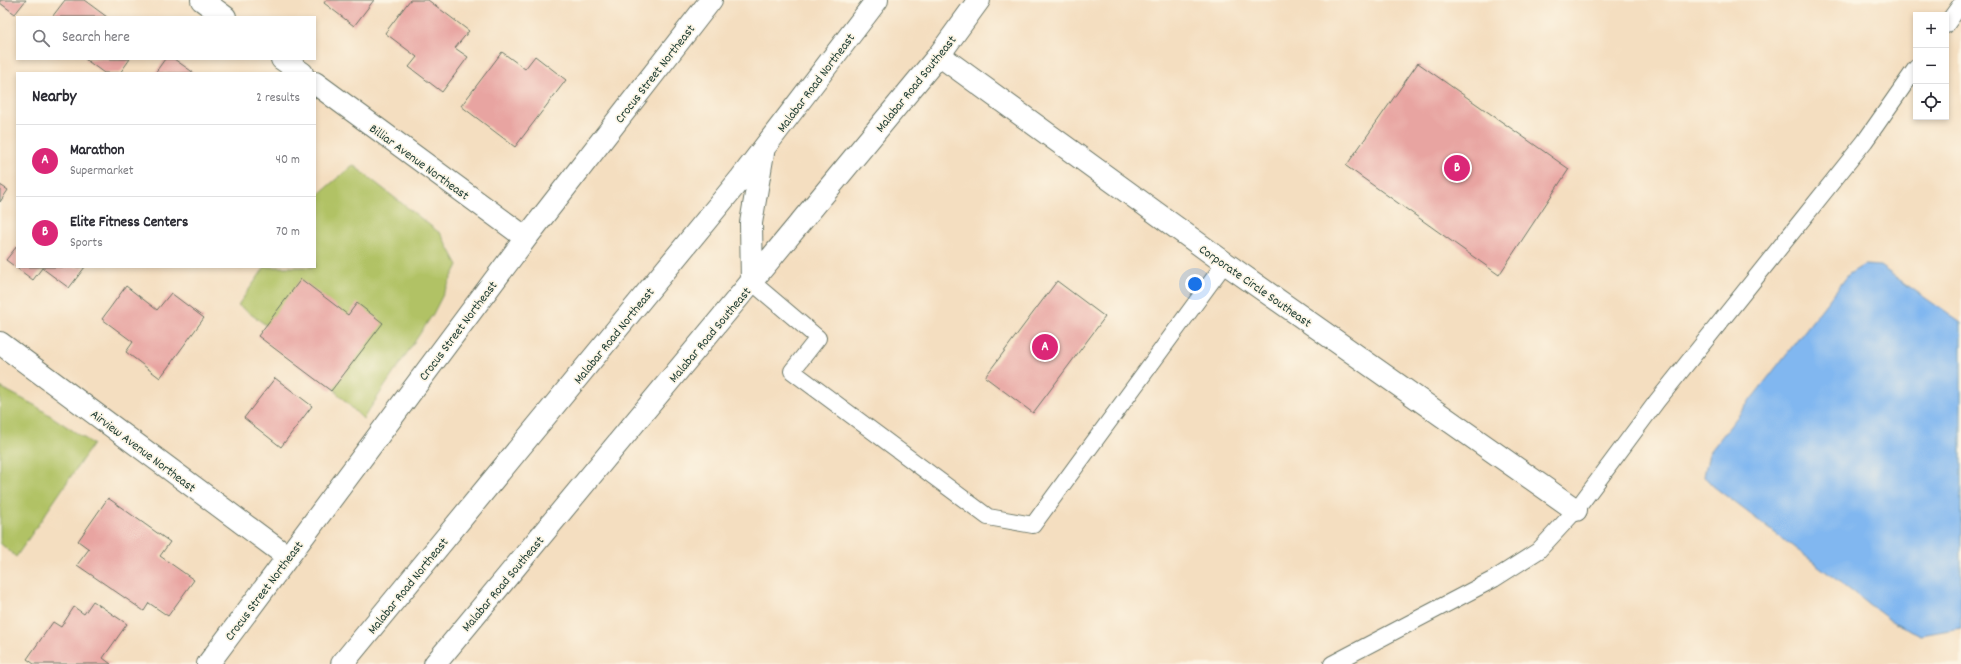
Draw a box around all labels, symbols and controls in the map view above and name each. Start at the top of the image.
map controls [1913,12,1949,120]
button: + [1913,12,1949,48]
search box [16,16,316,60]
street label: Crocus Street Northeast [611,21,701,128]
icon: search [30,27,52,49]
text: Search here [62,27,130,49]
street label: Malabar Road Northeast [773,30,861,137]
street label: Malabar Road Southeast [872,32,962,137]
button: − [1913,48,1949,84]
button: locate [1913,84,1949,120]
text: Nearby [32,86,76,110]
text: 2 results [256,89,300,108]
street label: Billiar Avenue Northeast [365,120,473,206]
text: Marathon [70,140,124,162]
text: A [41,151,49,170]
text: 40 m [276,151,300,170]
pin: B [1444,153,1470,183]
text: Supermarket [70,162,134,181]
text: Elite Fitness Centers [70,212,188,234]
text: B [42,223,48,242]
text: 70 m [276,223,300,242]
text: Sports [70,234,103,253]
street label: Corporate Circle Southeast [1194,241,1315,333]
your location [1185,274,1205,294]
street label: Crocus Street Northeast [415,277,503,385]
street label: Malabar Road Northeast [570,284,660,389]
street label: Malabar Road Southeast [665,284,757,388]
pin: A [1032,332,1058,362]
street label: Airview Avenue Northeast [86,406,199,498]
street label: Malabar Road Southeast [458,533,550,637]
street label: Malabar Road Northeast [364,534,454,639]
street label: Crocus Street Northeast [221,537,309,645]

